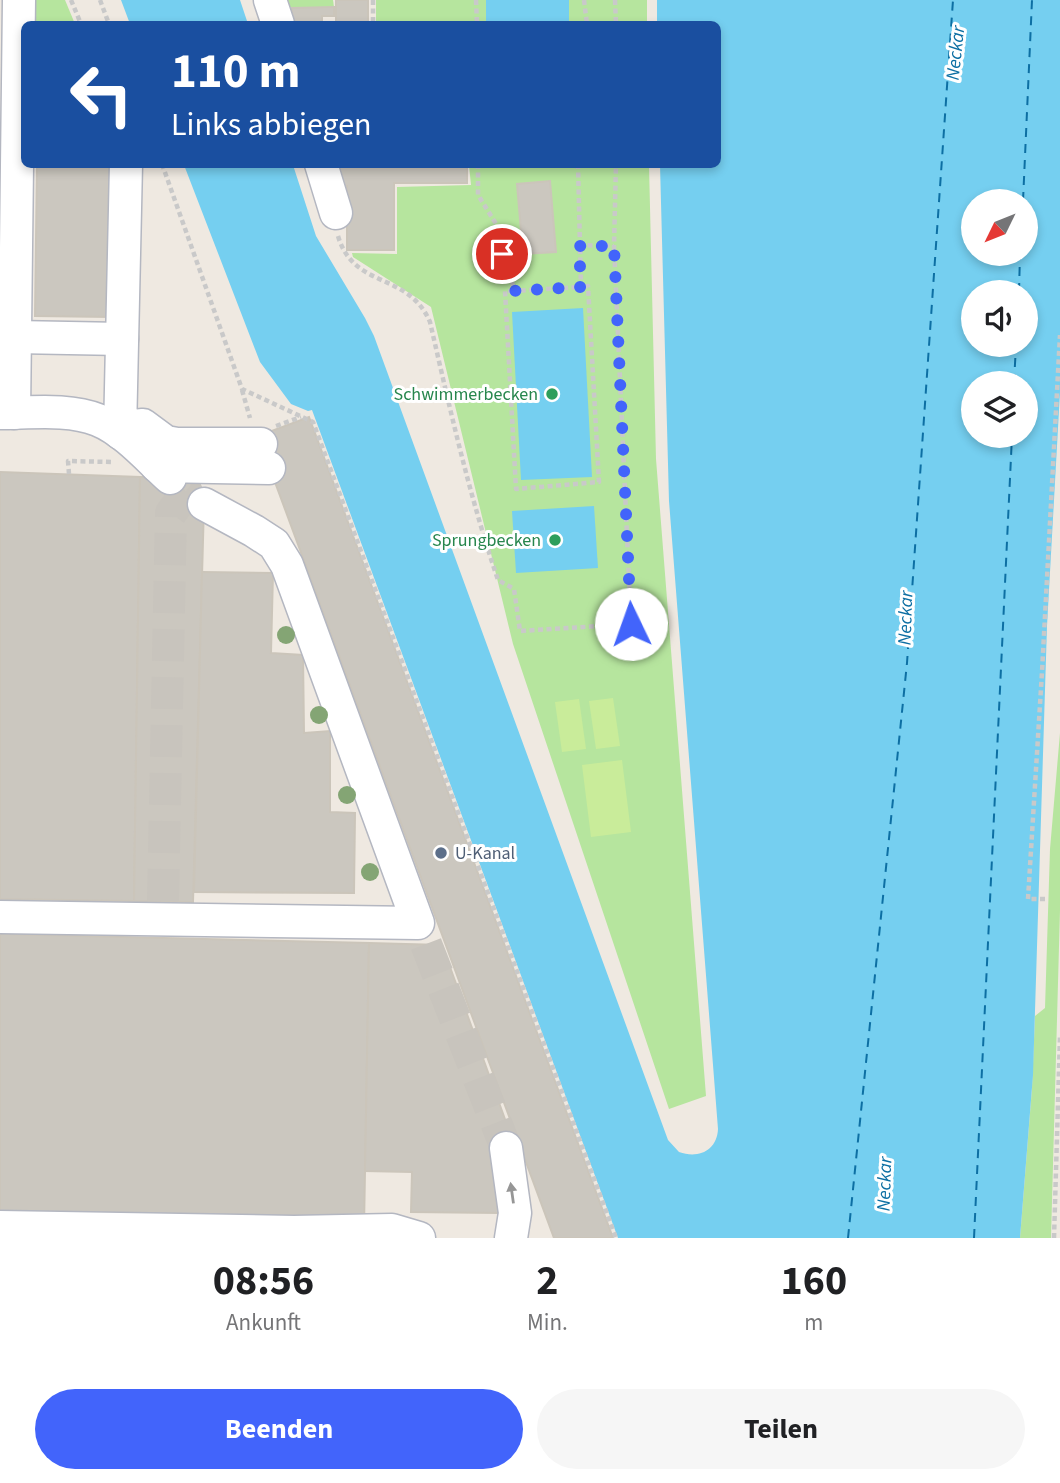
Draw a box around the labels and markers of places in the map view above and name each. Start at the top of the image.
pin [472,224,532,284]
place label: Schwimmerbecken [394,382,538,407]
marker: Schwimmerbecken [544,386,560,402]
place label: Sprungbecken [432,528,541,553]
marker: Sprungbecken [547,532,563,548]
place label: U-Kanal [455,841,515,866]
marker: U-Kanal [433,845,449,861]

